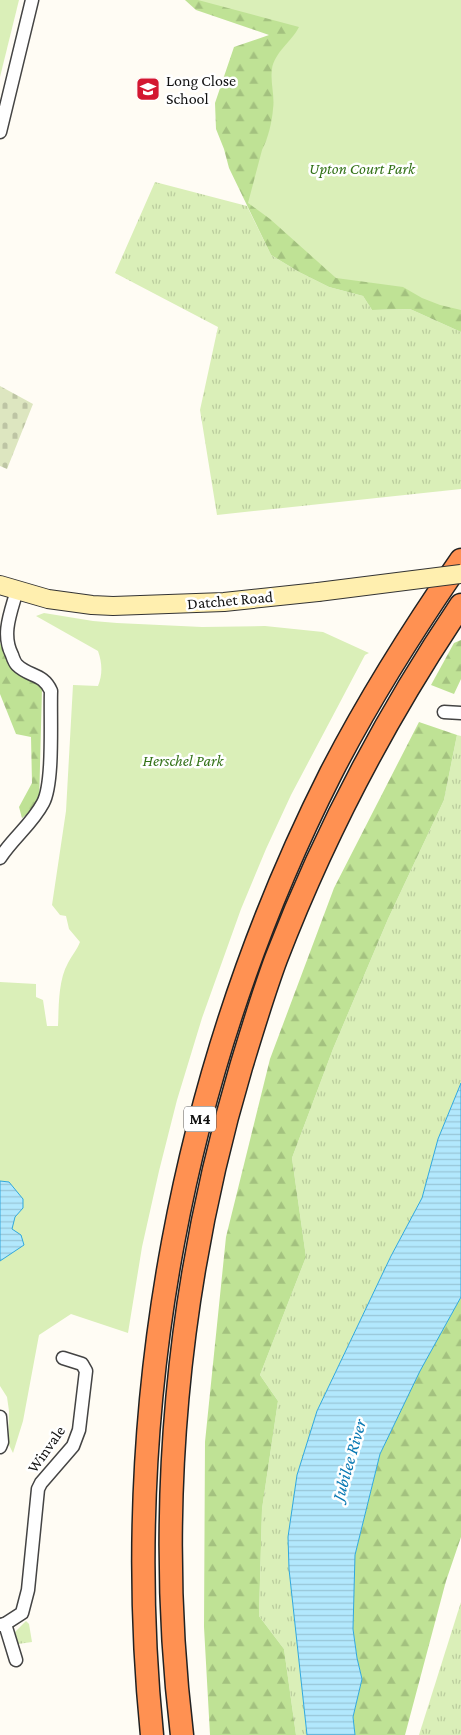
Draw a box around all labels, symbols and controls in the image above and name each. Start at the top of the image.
place label: Long Close School [166,72,236,107]
school or university icon: Long Close School [135,76,161,102]
park label: Upton Court Park [309,160,416,178]
street label: Datchet Road [186,588,274,612]
park label: Herschel Park [143,752,224,769]
road number: M4 [184,1106,216,1132]
water label: Jubilee River [327,1416,370,1506]
street label: Winvale [24,1422,68,1476]

